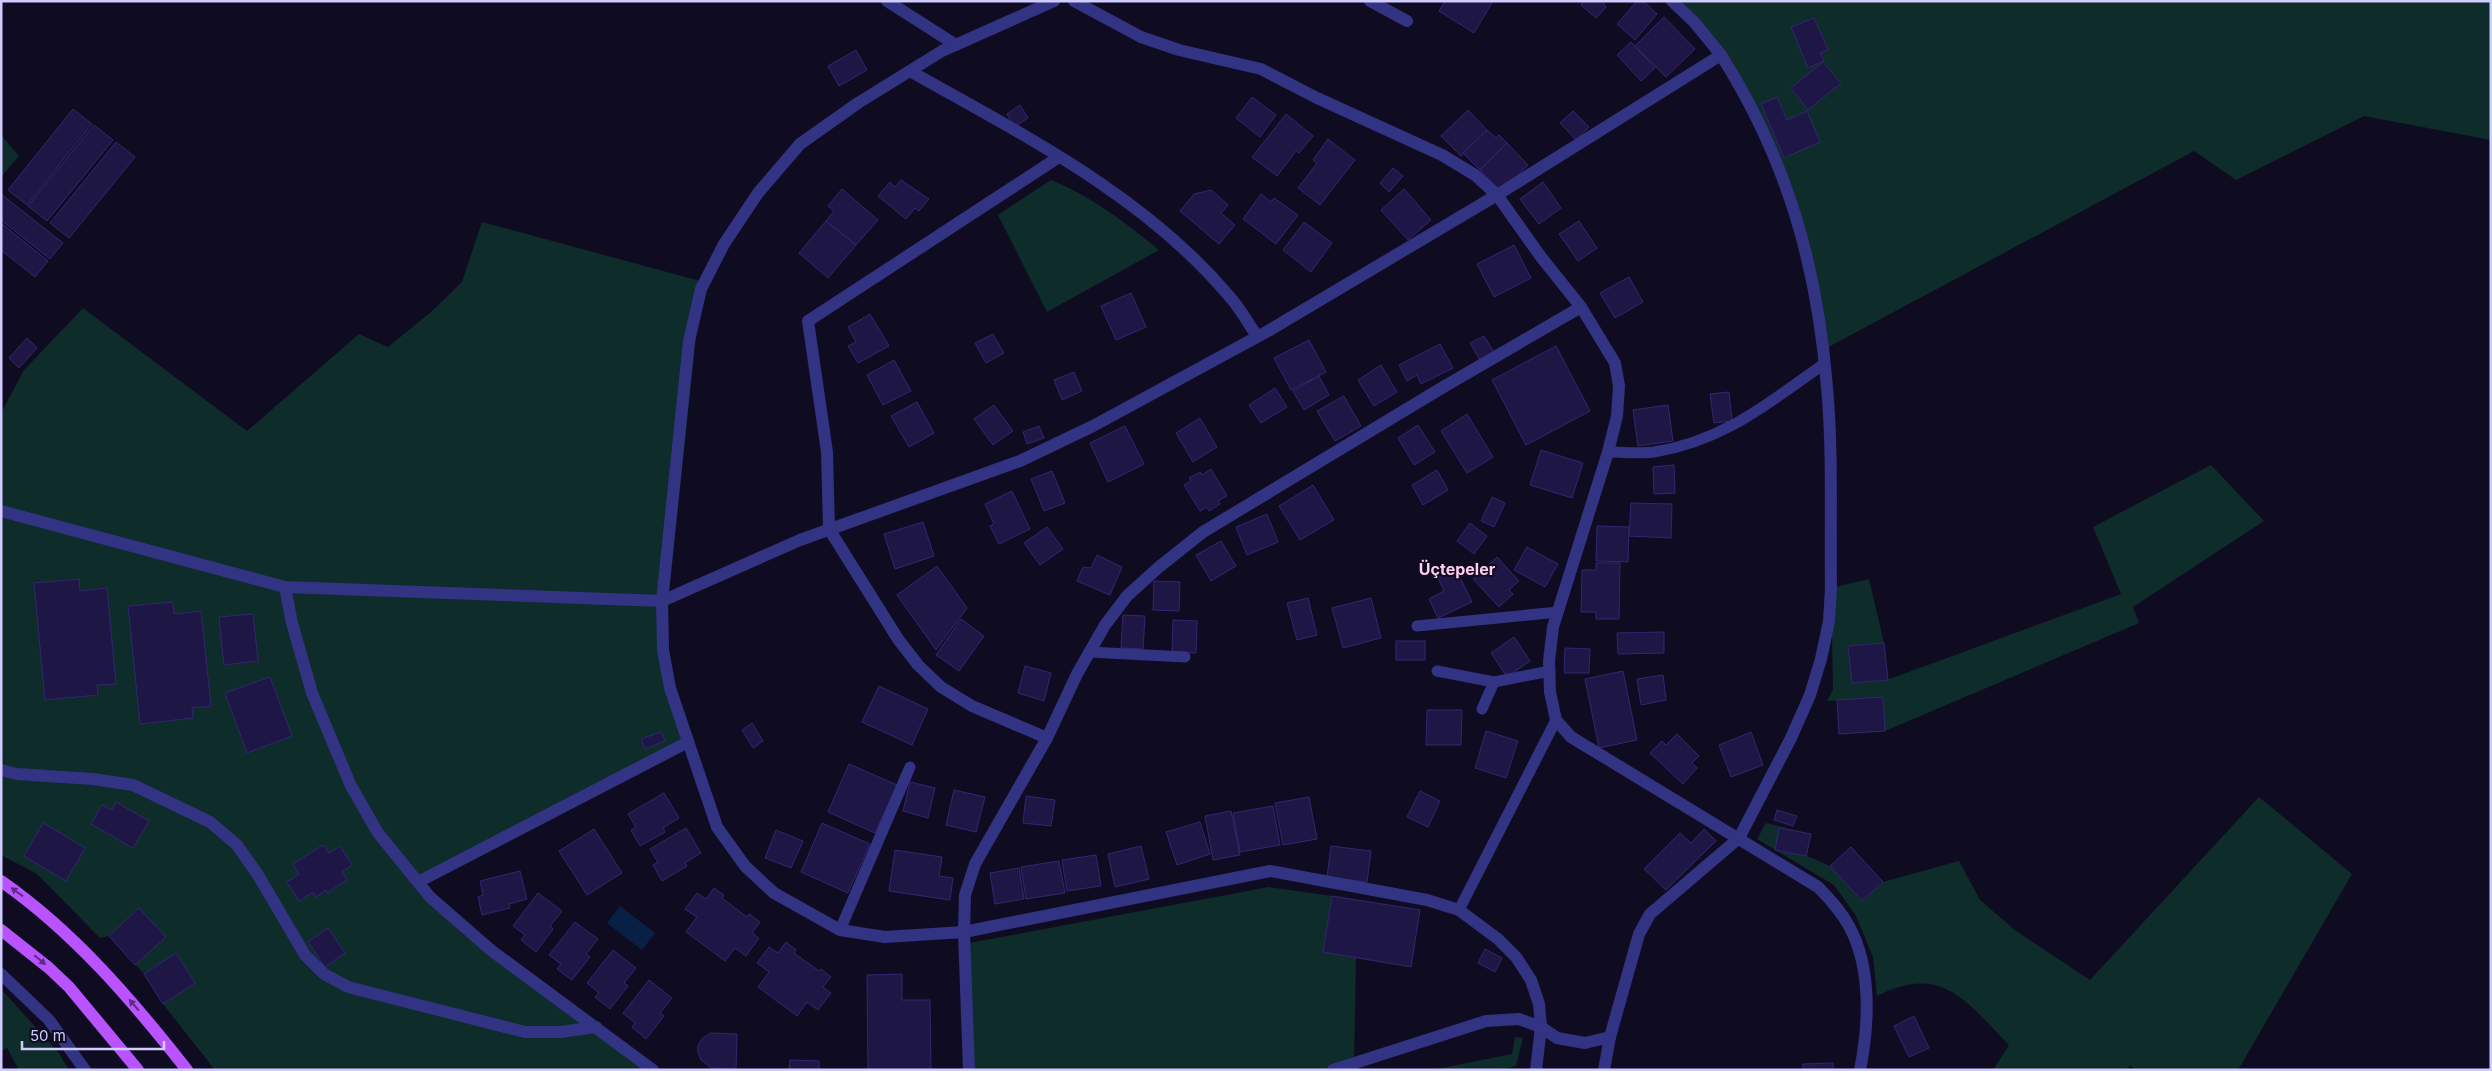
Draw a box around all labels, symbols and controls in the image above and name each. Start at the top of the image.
district label: Üçtepeler [1419,559,1496,579]
one-way arrow [10,887,24,897]
one-way arrow [33,954,45,966]
one-way arrow [128,999,140,1011]
scale bar [22,1018,165,1050]
text: 50 m [30,1026,66,1045]

